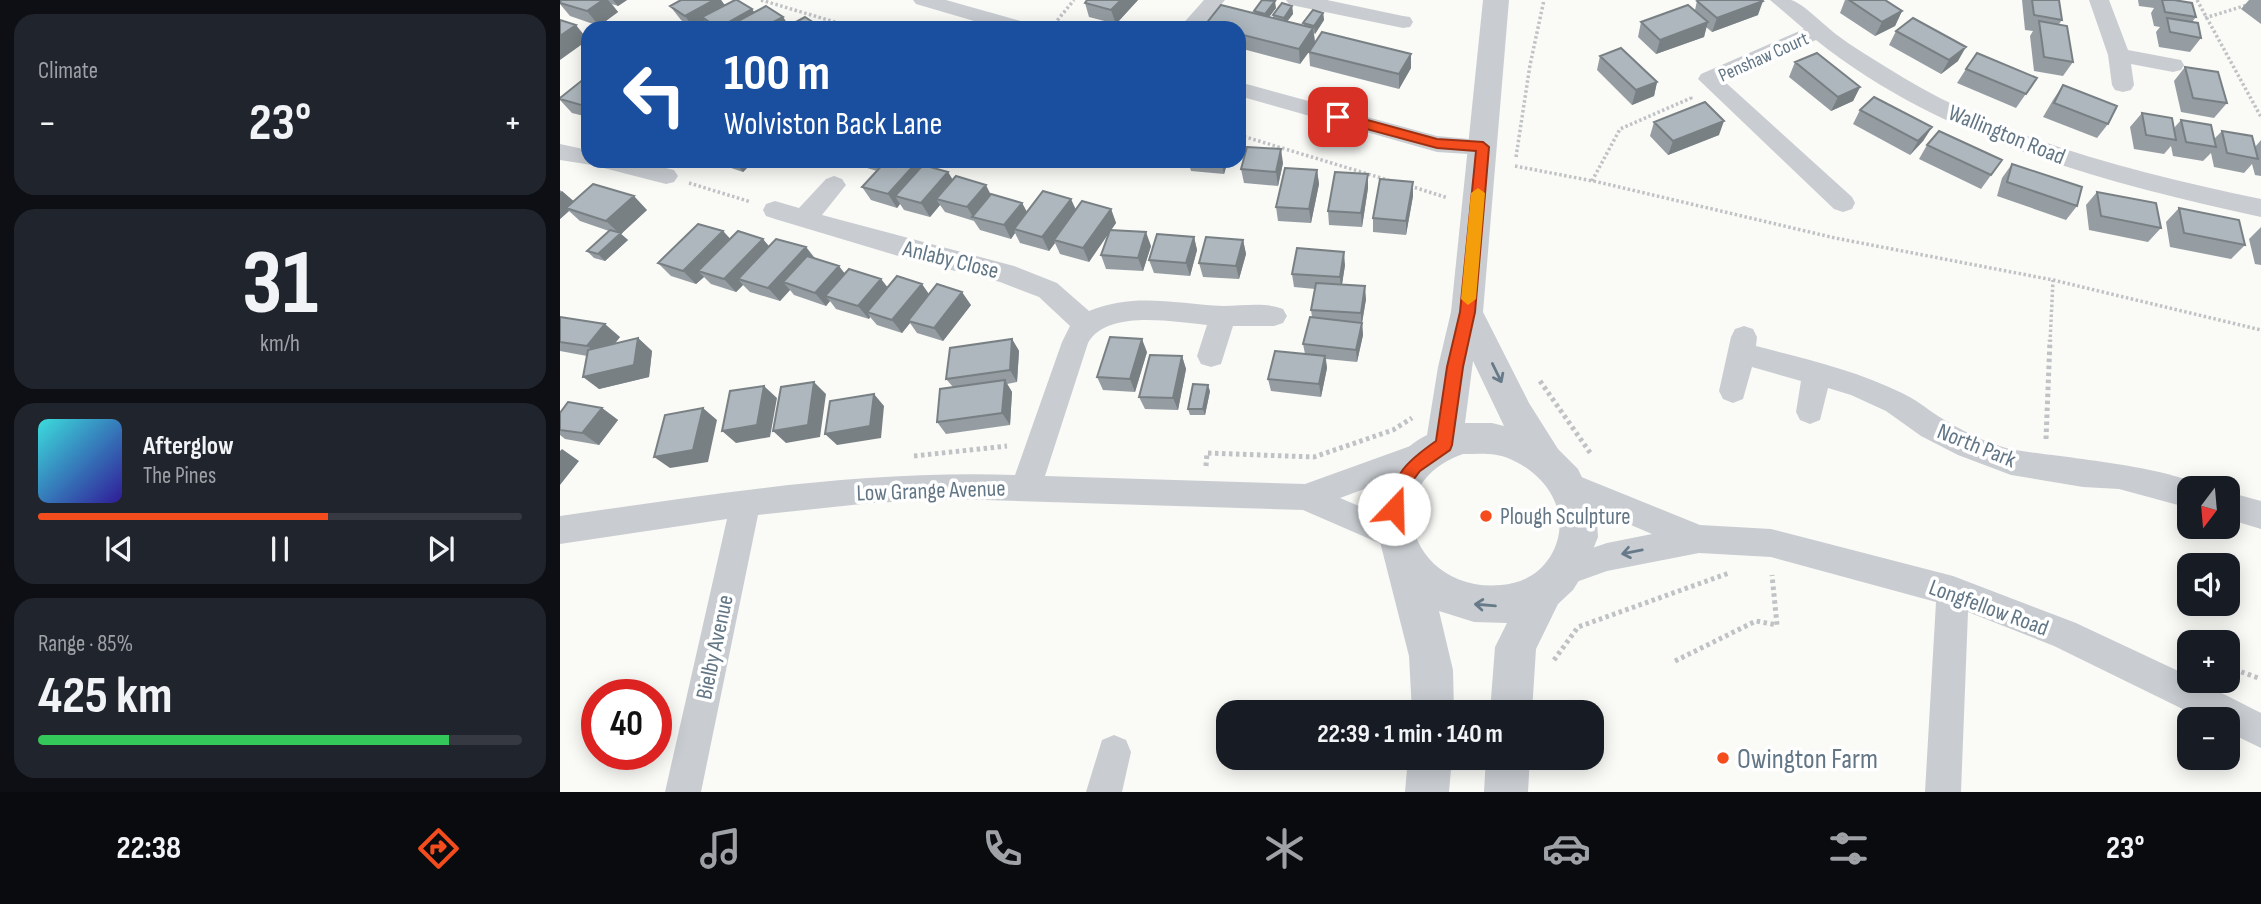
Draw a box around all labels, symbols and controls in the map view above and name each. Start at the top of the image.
street label: Penshaw Court [1715,27,1812,87]
text: 100 m [724,45,830,104]
icon: left [609,49,700,140]
text: Climate [38,57,98,85]
pin [1308,87,1368,147]
text: 23° [249,92,311,155]
icon: arrive [1319,98,1357,136]
street label: Wallington Road [1944,99,2069,171]
text: − [38,101,57,146]
text: + [503,101,522,146]
text: Wolviston Back Lane [724,105,942,144]
text: 31 [242,230,318,339]
street label: Anlaby Close [899,234,1002,285]
text: km/h [260,330,300,358]
one-way arrow [1490,362,1504,383]
street label: North Park [1933,418,2020,474]
text: Afterglow [143,431,234,462]
text: The Pines [143,462,216,490]
position arrow [1357,472,1431,546]
street label: Low Grange Avenue [856,474,1006,508]
north arrow [2177,476,2240,539]
map controls [2177,476,2240,770]
place label: Plough Sculpture [1500,503,1630,531]
marker: Plough Sculpture [1478,508,1494,524]
icon: previous [100,530,138,568]
icon: pause [261,530,299,568]
icon: next [422,530,460,568]
one-way arrow [1621,546,1644,559]
button: sound [2177,553,2240,616]
street label: Longfellow Road [1925,573,2052,642]
street label: Bielby Avenue [690,592,740,702]
one-way arrow [1474,598,1497,611]
text: Range · 85% [38,630,133,658]
button: + [2177,630,2240,693]
text: 425 km [38,665,172,728]
speed limit sign: 40 [581,679,672,770]
button: − [2177,707,2240,770]
text: 22:39 · 1 min · 140 m [1317,719,1503,750]
place label: Owington Farm [1737,743,1878,776]
marker: Owington Farm [1715,750,1731,766]
icon: directions [414,824,463,873]
icon: music [696,824,745,873]
icon: phone [978,824,1027,873]
icon: climate [1260,824,1309,873]
icon: car [1542,824,1591,873]
icon: filters [1824,824,1873,873]
text: 22:38 [116,829,181,868]
text: 23° [2106,829,2144,868]

